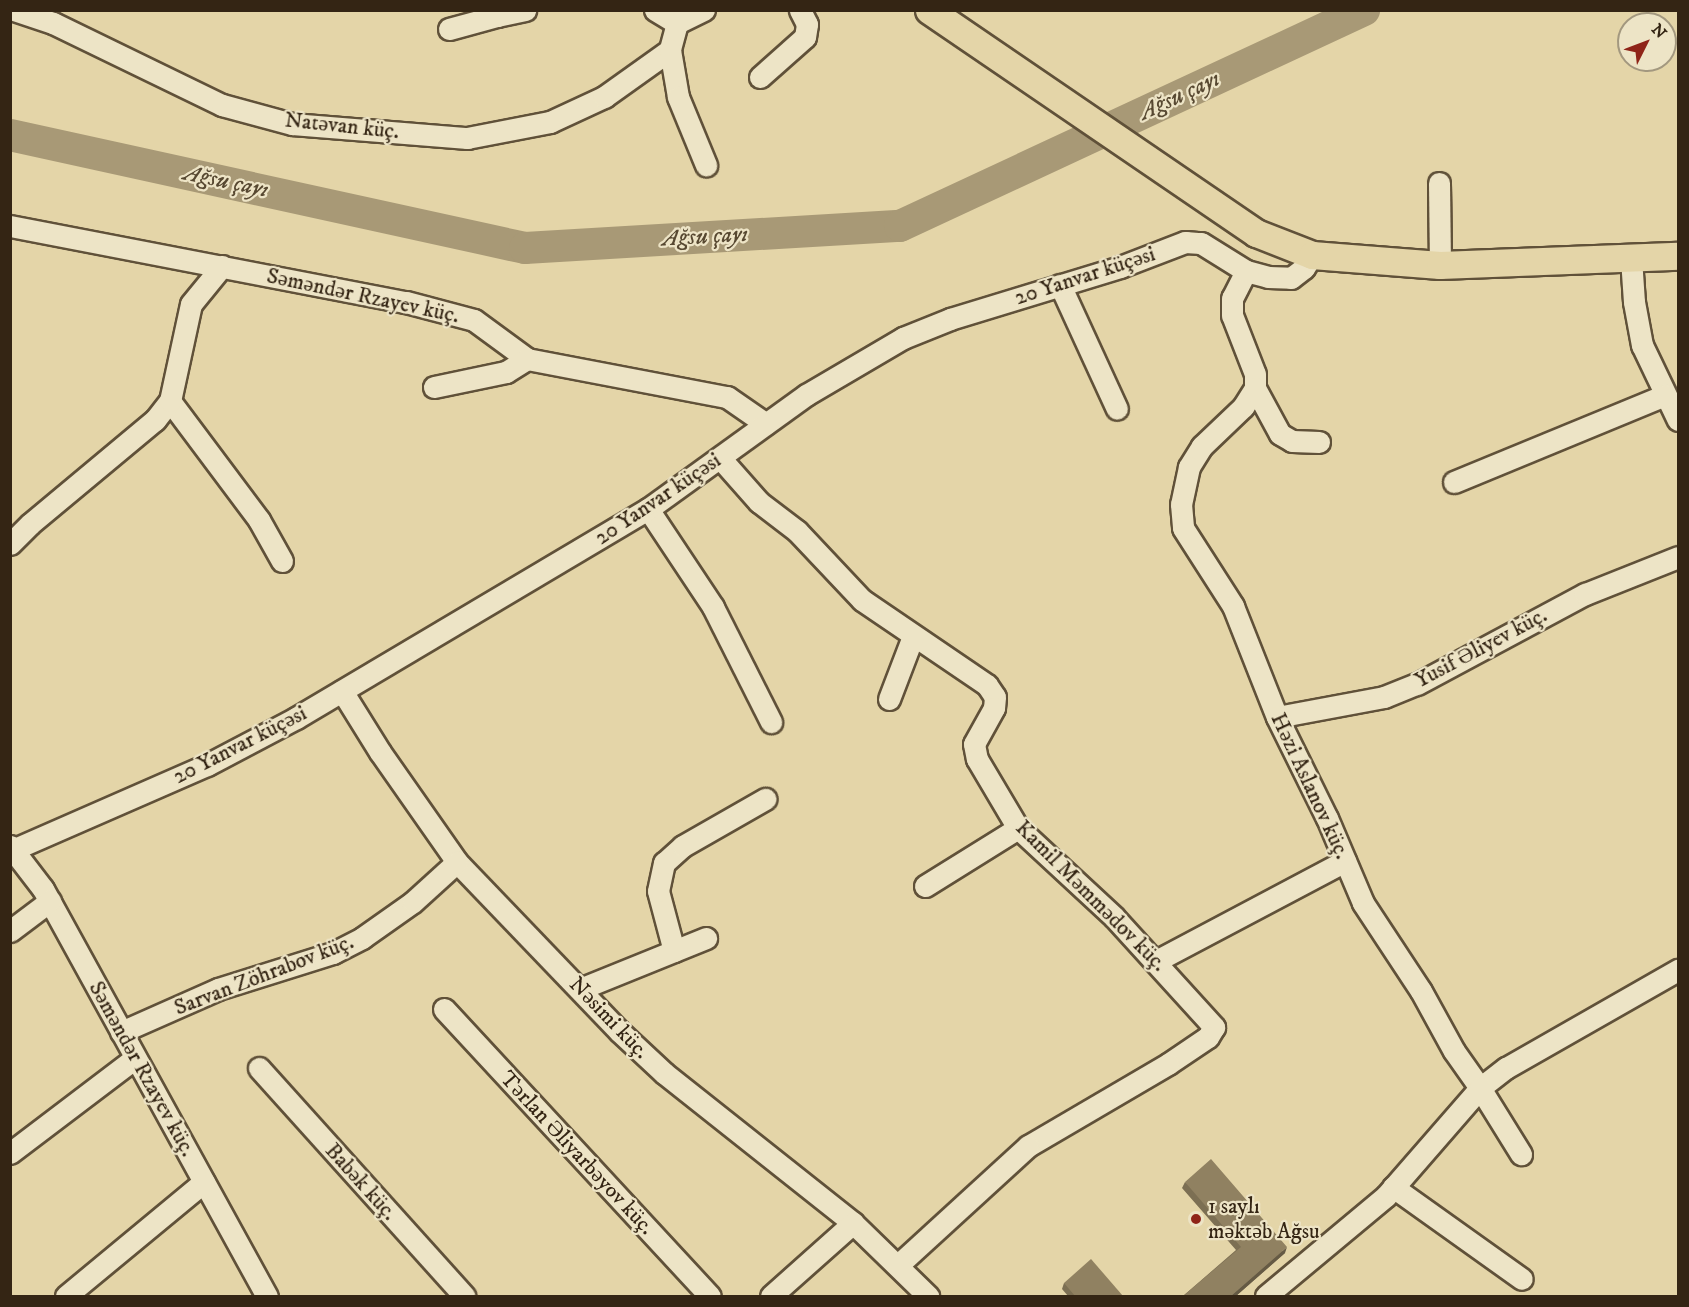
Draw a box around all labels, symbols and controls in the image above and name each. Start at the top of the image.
north arrow [1617,12,1677,72]
text: N [1647,20,1671,43]
water label: Ağsu çayı [1135,65,1225,127]
street label: Natəvan küç. [283,107,401,145]
water label: Ağsu çayı [181,159,271,205]
water label: Ağsu çayı [662,220,748,254]
street label: 20 Yanvar küçəsi [1011,241,1159,311]
street label: Səməndər Rzayev küç. [264,263,462,329]
street label: 20 Yanvar küçəsi [590,447,726,551]
street label: Yusif Əliyev küç. [1410,602,1552,694]
street label: 20 Yanvar küçəsi [169,700,311,790]
street label: Həzi Aslanov küç. [1265,709,1355,863]
street label: Kamil Məmmədov küç. [1010,815,1172,977]
street label: Sarvan Zöhrabov küç. [171,929,357,1021]
street label: Nəsimi küç. [563,971,655,1065]
street label: Səməndər Rzayev küç. [83,977,201,1161]
street label: Tərlan Əliyarbəyov küç. [494,1066,660,1240]
street label: Babək küç. [319,1138,403,1226]
place label: 1 saylı məktəb Ağsu [1208,1193,1320,1244]
marker: 1 saylı məktəb Ağsu [1189,1212,1203,1226]

